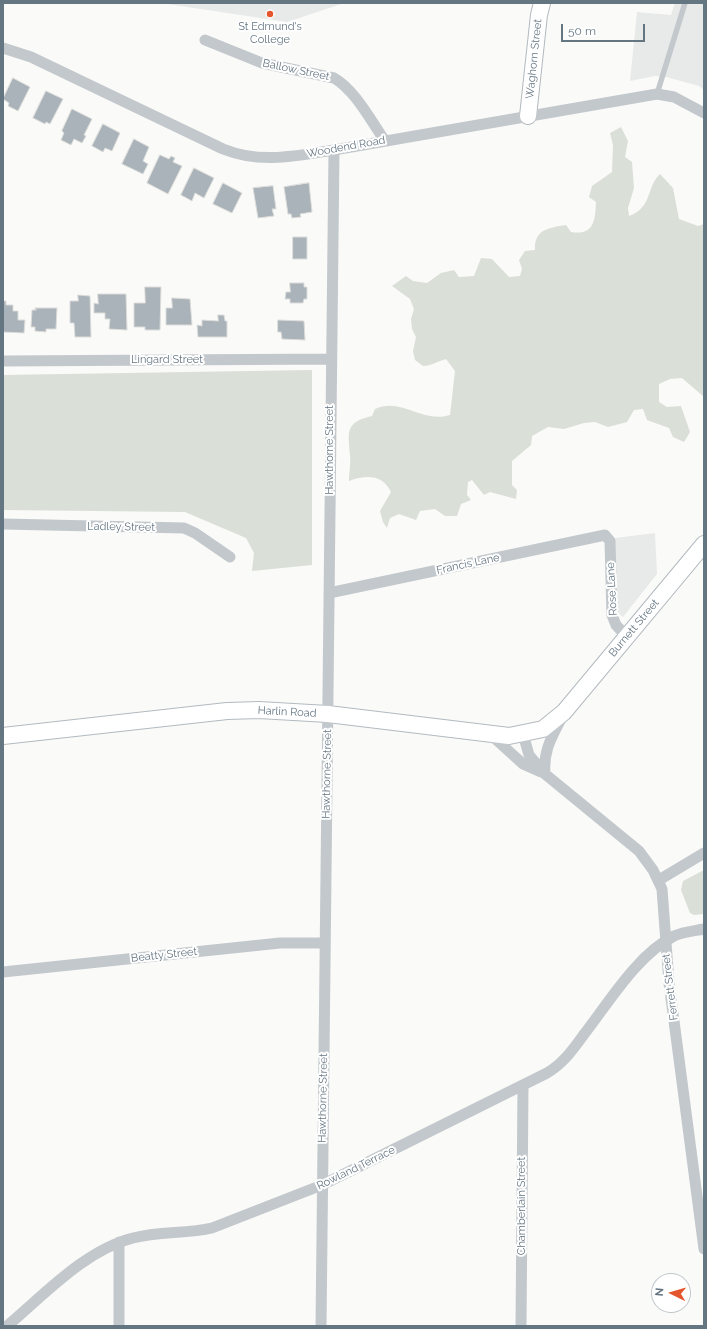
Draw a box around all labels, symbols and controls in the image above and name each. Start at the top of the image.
marker: St Edmund's College [265,9,275,19]
scale bar [563,16,647,42]
street label: Waghorn Street [523,18,545,100]
place label: St Edmund's College [238,20,302,46]
text: 50 m [568,24,596,38]
street label: Ballow Street [261,56,331,84]
street label: Woodend Road [306,134,386,160]
street label: Lingard Street [131,353,203,367]
street label: Hawthorne Street [323,405,337,495]
street label: Ladley Street [87,520,155,534]
street label: Francis Lane [435,551,501,577]
street label: Rose Lane [604,562,620,616]
street label: Burnett Street [606,596,662,660]
street label: Harlin Road [257,704,317,720]
street label: Hawthorne Street [320,729,334,819]
street label: Beatty Street [130,945,198,965]
street label: Ferrett Street [659,953,681,1021]
street label: Hawthorne Street [316,1053,330,1143]
street label: Rowland Terrace [315,1143,397,1193]
street label: Chamberlain Street [515,1157,529,1255]
north arrow [651,1273,691,1313]
text: N [653,1287,666,1297]

